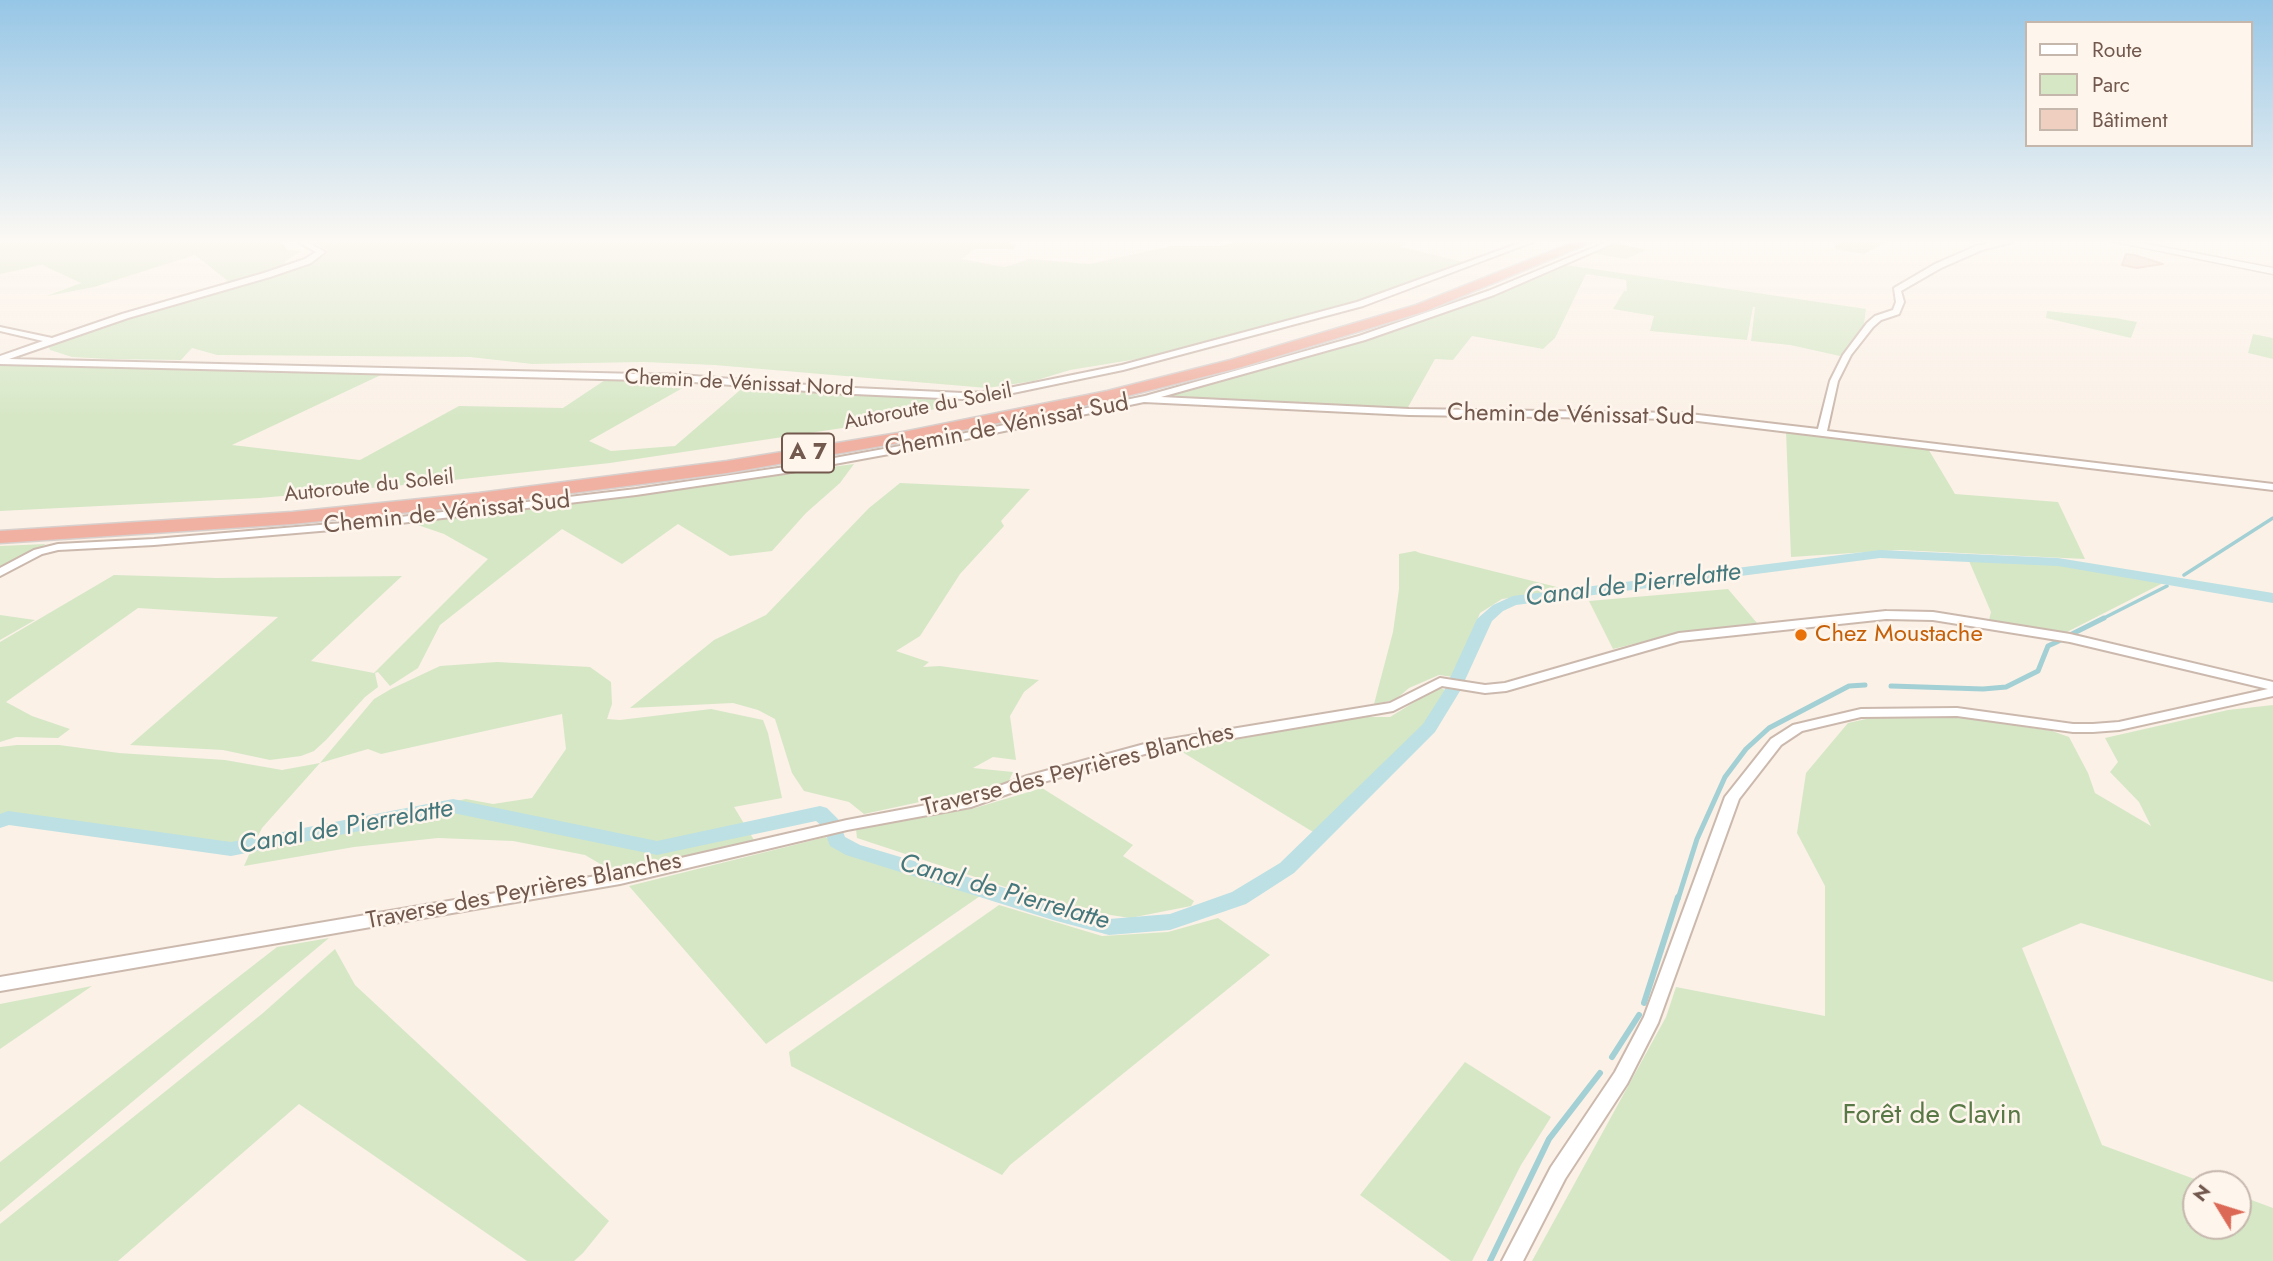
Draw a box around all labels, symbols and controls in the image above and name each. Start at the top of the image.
legend [2024,21,2252,147]
text: Route [2092,35,2142,65]
text: Parc [2092,70,2130,100]
text: Bâtiment [2092,105,2168,135]
street label: Chemin de Vénissat Nord [624,365,854,403]
street label: Autoroute du Soleil [842,379,1014,437]
street label: Chemin de Vénissat Sud [883,389,1131,465]
street label: Chemin de Vénissat Sud [1447,399,1695,433]
road number: A 7 [782,433,834,472]
street label: Autoroute du Soleil [283,466,455,508]
street label: Chemin de Vénissat Sud [322,487,572,541]
water label: Canal de Pierrelatte [1524,557,1742,615]
place label: Chez Moustache [1815,621,1983,649]
marker: Chez Moustache [1793,627,1809,643]
street label: Traverse des Peyrières Blanches [919,718,1237,824]
water label: Canal de Pierrelatte [237,794,455,862]
street label: Traverse des Peyrières Blanches [364,847,684,937]
water label: Canal de Pierrelatte [896,848,1112,938]
park label: Forêt de Clavin [1842,1099,2022,1133]
north arrow [2182,1170,2252,1240]
text: N [2186,1179,2217,1207]

